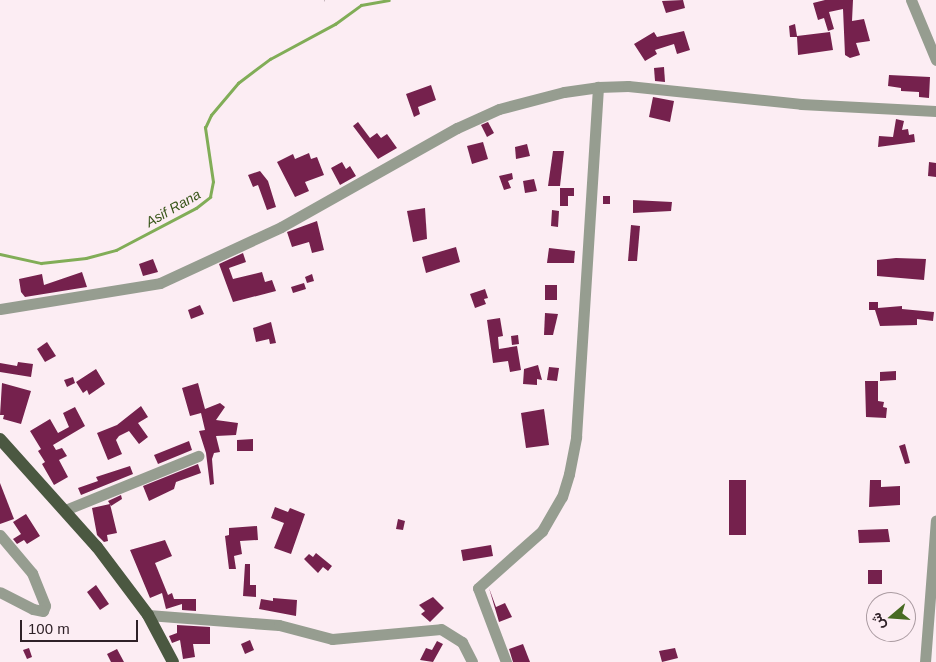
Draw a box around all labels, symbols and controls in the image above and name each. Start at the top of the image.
water label: Asif Rana [143,186,203,230]
north arrow [866,592,916,642]
scale bar [22,610,140,642]
text: ش [867,611,888,632]
text: 100 m [28,620,70,637]

